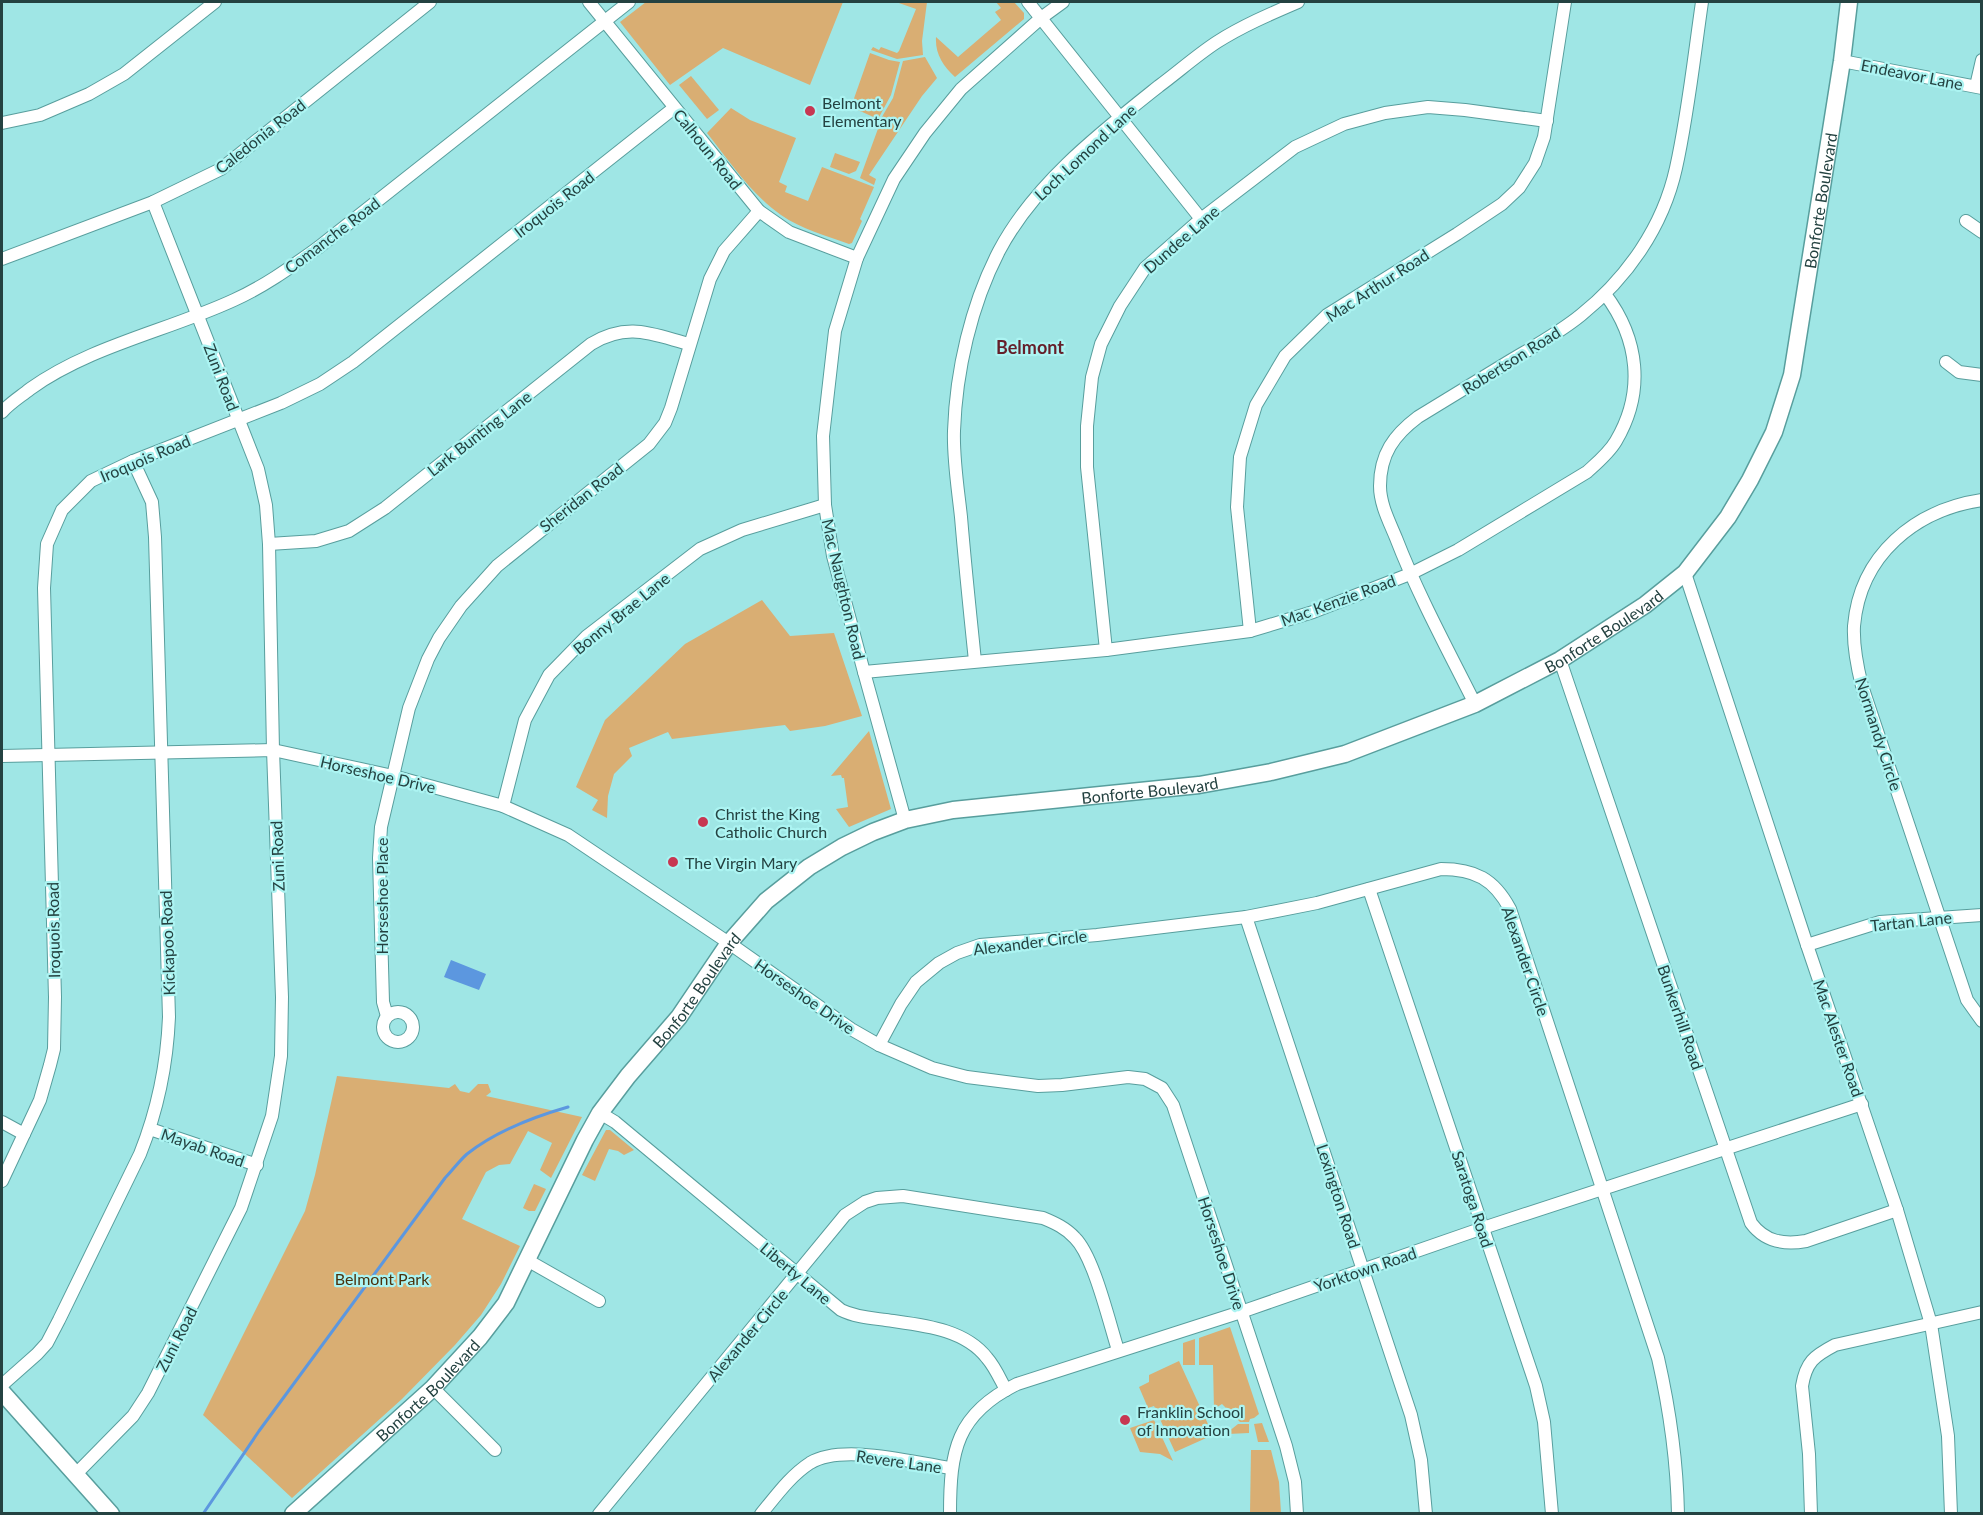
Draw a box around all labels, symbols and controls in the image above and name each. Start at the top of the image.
street label: Endeavor Lane [1859,55,1965,93]
place label: Belmont Elementary [822,93,902,130]
street label: Caledonia Road [211,95,309,177]
street label: Loch Lomond Lane [1030,100,1140,204]
marker: Belmont Elementary [803,104,817,118]
street label: Calhoun Road [670,105,746,193]
street label: Bonforte Boulevard [1800,131,1840,270]
street label: Iroquois Road [510,167,598,241]
street label: Comanche Road [281,193,383,277]
street label: Dundee Lane [1140,201,1222,277]
street label: Mac Arthur Road [1322,245,1432,325]
street label: Robertson Road [1458,322,1564,398]
district label: Belmont [996,336,1064,358]
street label: Zuni Road [200,341,244,413]
street label: Lark Bunting Lane [423,386,535,480]
street label: Iroquois Road [97,430,193,486]
street label: Sheridan Road [535,458,627,536]
street label: Mac Naughton Road [819,517,869,661]
street label: Bonny Brae Lane [569,568,673,658]
street label: Mac Kenzie Road [1278,570,1398,630]
street label: Bonforte Boulevard [1541,585,1666,676]
street label: Normandy Circle [1852,675,1906,793]
street label: Horseshoe Drive [318,751,438,797]
street label: Bonforte Boulevard [1080,772,1220,806]
place label: Christ the King Catholic Church [715,804,827,841]
marker: Christ the King Catholic Church [696,815,710,829]
street label: Zuni Road [266,820,288,892]
street label: Horseshoe Place [372,838,391,954]
place label: The Virgin Mary [685,853,798,872]
marker: The Virgin Mary [666,855,680,869]
street label: Iroquois Road [43,882,63,978]
street label: Kickapoo Road [156,890,178,996]
street label: Alexander Circle [1498,904,1554,1018]
street label: Tartan Lane [1869,907,1953,935]
street label: Alexander Circle [972,926,1088,958]
street label: Bonforte Boulevard [648,928,744,1051]
street label: Horseshoe Drive [751,954,859,1038]
street label: Bunkerhill Road [1654,962,1708,1072]
street label: Mac Alester Road [1810,977,1868,1099]
street label: Mayab Road [159,1124,247,1170]
street label: Lexington Road [1313,1142,1365,1250]
street label: Saratoga Road [1448,1148,1498,1250]
street label: Horseshoe Drive [1195,1194,1249,1312]
street label: Liberty Lane [757,1238,835,1308]
street label: Yorktown Road [1311,1243,1419,1295]
park label: Belmont Park [335,1269,430,1288]
street label: Alexander Circle [703,1285,791,1385]
street label: Zuni Road [152,1303,200,1375]
street label: Bonforte Boulevard [372,1335,483,1445]
place label: Franklin School of Innovation [1137,1402,1244,1439]
marker: Franklin School of Innovation [1118,1413,1132,1427]
street label: Revere Lane [855,1446,943,1476]

